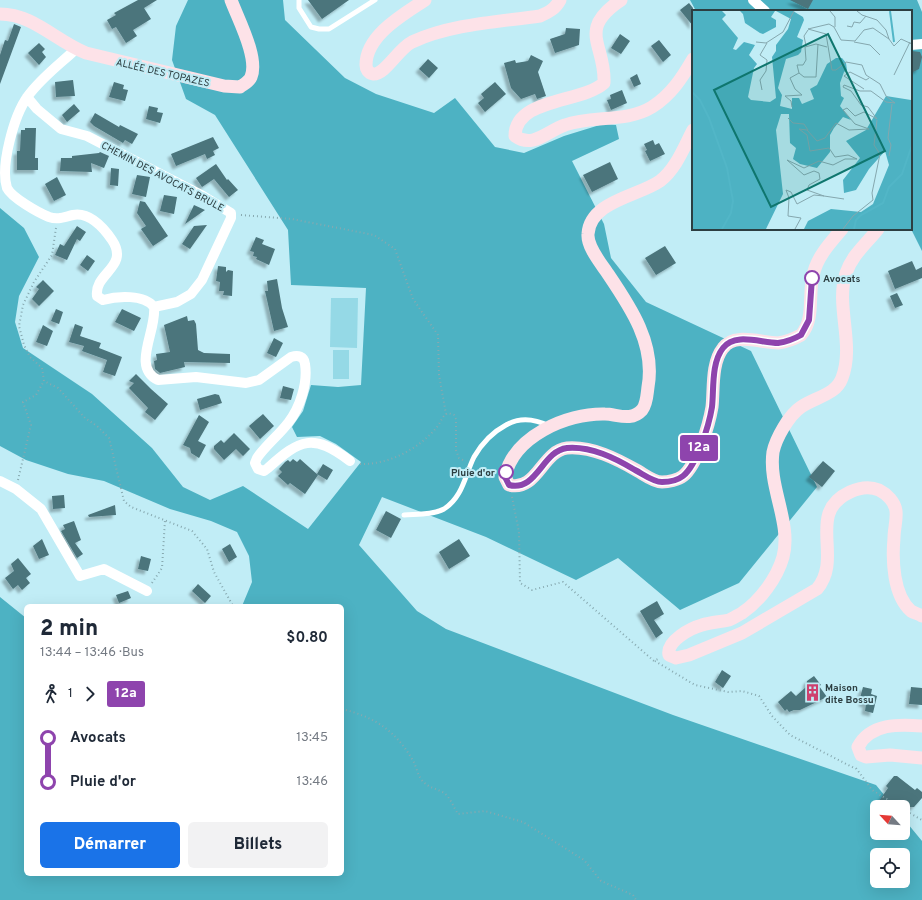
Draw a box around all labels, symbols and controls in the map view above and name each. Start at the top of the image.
inset map [692,10,912,230]
street label: ALLÉE DES TOPAZES [115,56,211,91]
street label: CHEMIN DES AVOCATS BRULE [99,139,226,215]
marker: Avocats [804,270,820,286]
place label: Avocats [823,273,860,286]
line badge: 12a [676,435,722,461]
text: 12a [688,439,710,456]
marker: Pluie d'or [498,464,514,480]
place label: Pluie d'or [451,467,496,480]
text: 2 min [40,616,98,643]
text: $0.80 [286,629,328,648]
text: 13:44 – 13:46 · Bus [40,645,144,661]
place label: Maison dite Bossu [825,682,874,707]
icon: walk [40,683,62,705]
icon: forward [79,683,101,705]
building icon: Maison dite Bossu [802,683,822,703]
text: 12a [115,685,137,702]
text: 1 [68,686,73,702]
text: Avocats [70,729,126,748]
text: 13:45 [296,730,328,746]
text: Pluie d'or [70,773,136,792]
text: 13:46 [297,774,328,790]
north arrow [870,800,910,840]
map controls [870,800,910,888]
button: Démarrer [40,822,180,868]
button: Billets [188,822,328,868]
button: locate [870,848,910,888]

